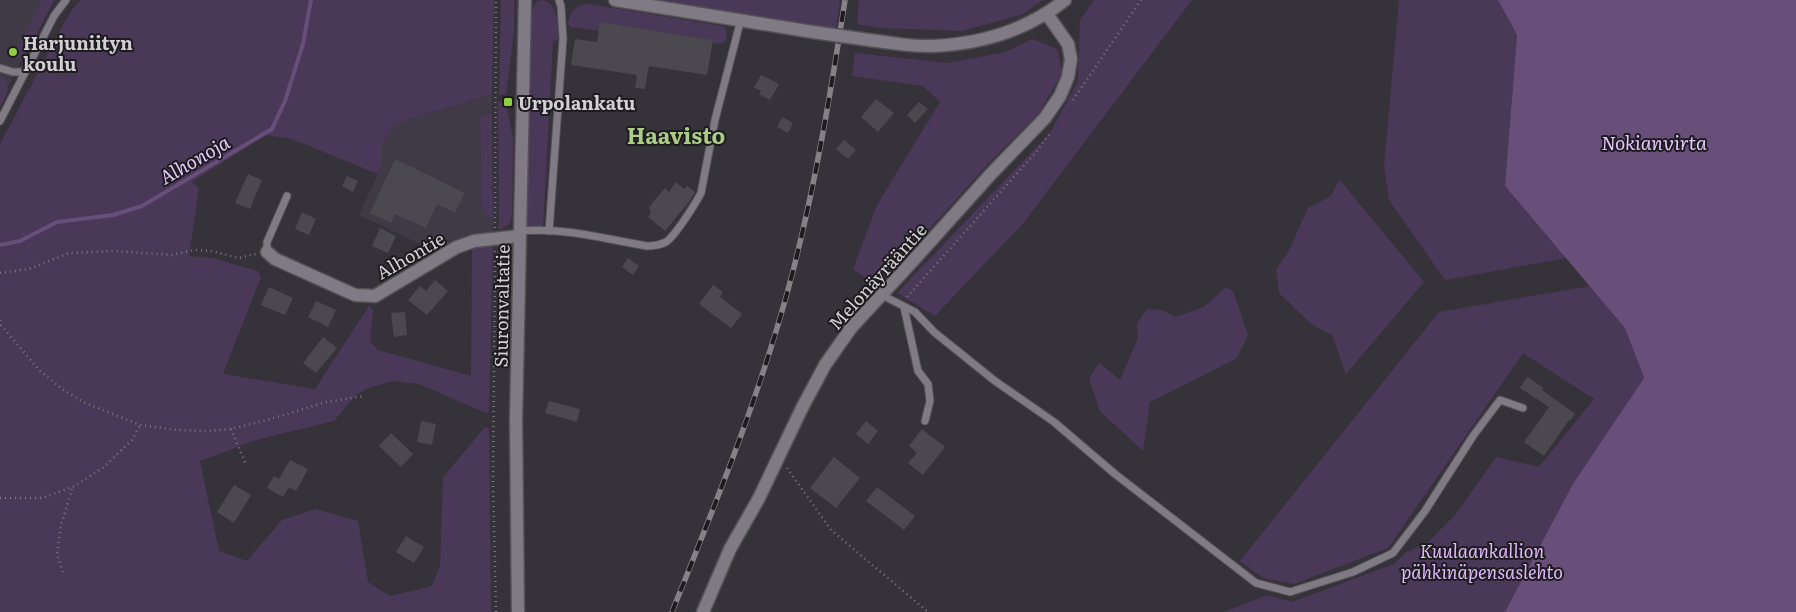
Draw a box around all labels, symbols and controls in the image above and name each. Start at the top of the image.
place label: Harjuniityn koulu [23,29,133,77]
marker: Harjuniityn koulu [7,46,19,58]
place label: Urpolankatu [518,89,635,116]
marker: Urpolankatu [502,96,514,108]
district label: Haavisto [627,118,725,151]
water label: Alhonoja [154,127,235,190]
water label: Nokianvirta [1601,128,1707,156]
street label: Melonäyrääntie [822,217,932,335]
street label: Alhontie [371,224,449,286]
street label: Siuronvaltatie [486,244,516,368]
park label: Kuulaankallion pähkinäpensaslehto [1401,537,1563,585]

